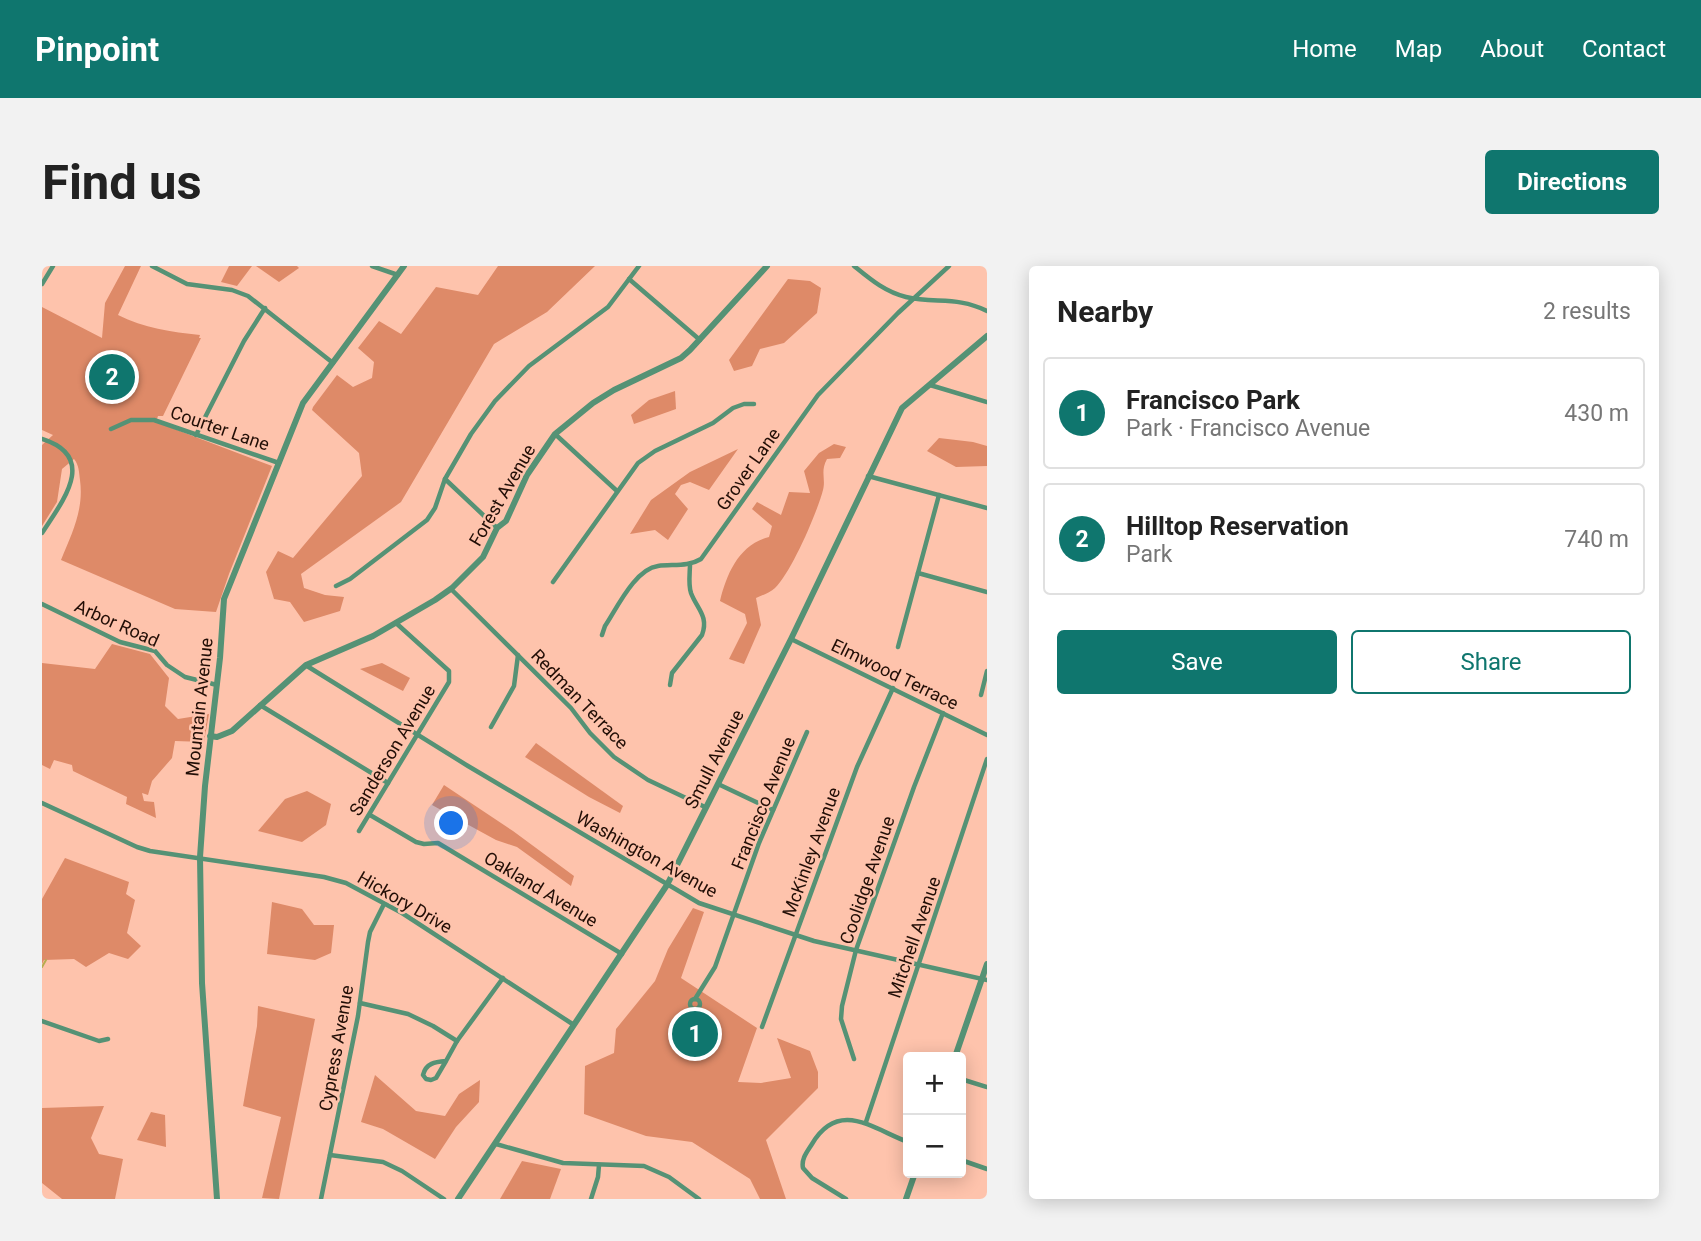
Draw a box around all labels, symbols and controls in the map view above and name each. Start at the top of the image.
text: Pinpoint [35,30,159,69]
text: Home [1292,35,1357,63]
text: Map [1395,35,1442,63]
text: About [1480,35,1544,63]
text: Contact [1582,35,1666,63]
button: Directions [1485,150,1659,214]
text: Find us [42,154,202,211]
text: Nearby [1057,294,1153,329]
text: 2 results [1543,298,1631,325]
pin: 2 [89,351,135,403]
text: Francisco Park [1126,385,1300,415]
text: 1 [1075,400,1089,427]
text: 430 m [1564,400,1629,427]
street label: Courter Lane [168,401,272,455]
text: Park · Francisco Avenue [1126,415,1370,442]
street label: Grover Lane [712,424,784,514]
street label: Forest Avenue [464,440,540,550]
text: Hilltop Reservation [1126,511,1349,541]
text: 2 [1075,526,1089,553]
text: 740 m [1564,526,1629,553]
text: Park [1126,541,1172,568]
street label: Arbor Road [72,595,162,651]
button: Save [1057,630,1337,694]
button: Share [1351,630,1631,694]
street label: Elmwood Terrace [828,634,962,714]
street label: Mountain Avenue [181,637,217,777]
street label: Redman Terrace [527,645,633,753]
street label: Sanderson Avenue [345,681,439,819]
street label: Smull Avenue [680,706,748,812]
street label: Francisco Avenue [727,734,799,872]
street label: McKinley Avenue [778,784,844,920]
your location [434,806,468,840]
street label: Washington Avenue [573,806,721,902]
street label: Coolidge Avenue [835,813,899,947]
street label: Oakland Avenue [480,847,602,931]
street label: Hickory Drive [354,866,456,938]
street label: Mitchell Avenue [883,874,945,1000]
street label: Cypress Avenue [315,983,357,1113]
pin: 1 [672,1008,718,1060]
map controls [903,1052,966,1178]
button: + [903,1052,966,1115]
button: − [903,1115,966,1178]

